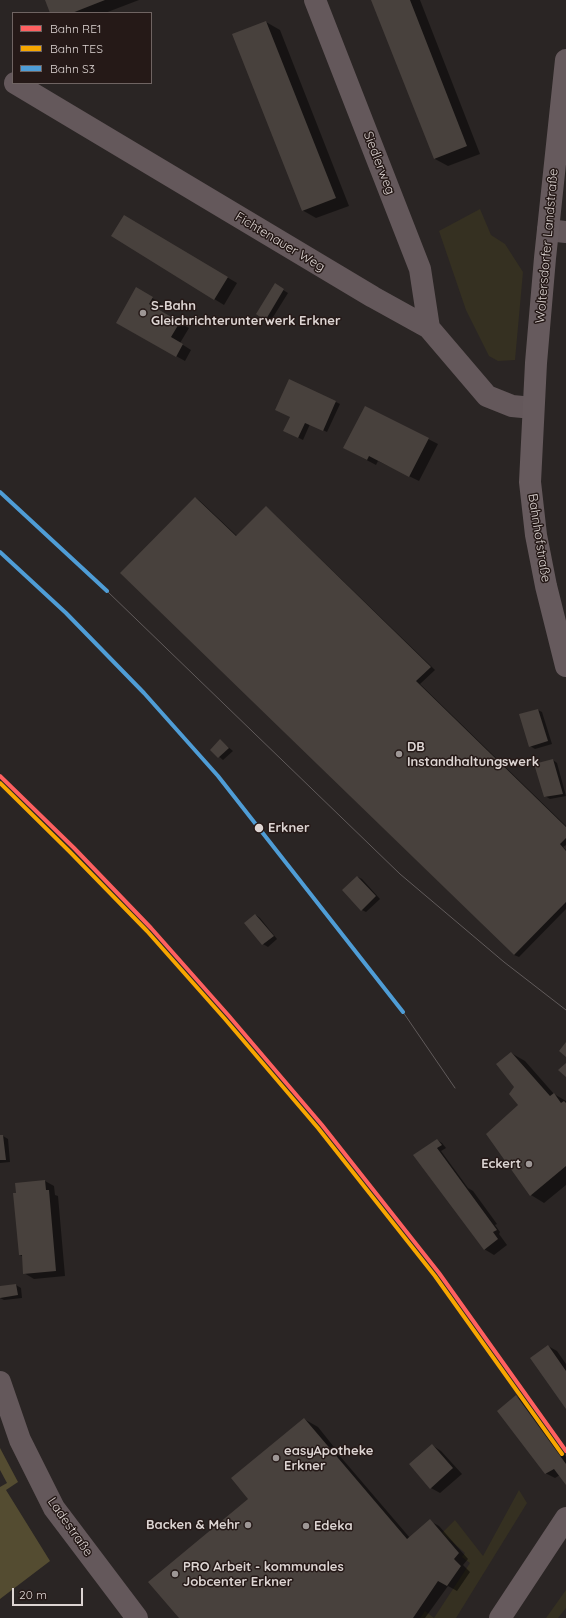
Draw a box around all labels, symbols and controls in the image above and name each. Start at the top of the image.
legend [12,12,152,84]
text: Bahn RE1 [50,21,101,36]
text: Bahn TES [50,41,103,56]
text: Bahn S3 [50,61,95,76]
street label: Siedlerweg [360,129,398,197]
street label: Woltersdorfer Landstraße [532,168,562,324]
street label: Fichtenauer Weg [232,209,328,275]
place label: S-Bahn Gleichrichterunterwerk Erkner [151,298,341,329]
marker: S-Bahn Gleichrichterunterwerk Erkner [138,308,148,318]
street label: Bahnhofstraße [524,493,554,583]
place label: DB Instandhaltungswerk [407,739,539,770]
marker: DB Instandhaltungswerk [394,749,404,759]
place label: Erkner [268,820,310,836]
marker: Erkner [253,822,265,834]
place label: Eckert [481,1156,521,1172]
marker: Eckert [524,1159,534,1169]
place label: easyApotheke Erkner [284,1443,373,1474]
marker: easyApotheke Erkner [271,1453,281,1463]
street label: Ladestraße [44,1494,96,1560]
place label: Backen & Mehr [146,1517,240,1533]
place label: Edeka [314,1518,353,1534]
marker: Backen & Mehr [243,1520,253,1530]
marker: Edeka [301,1521,311,1531]
place label: PRO Arbeit - kommunales Jobcenter Erkner [183,1559,344,1590]
marker: PRO Arbeit - kommunales Jobcenter Erkner [170,1569,180,1579]
scale bar [14,1580,85,1606]
text: 20 m [19,1587,47,1602]

